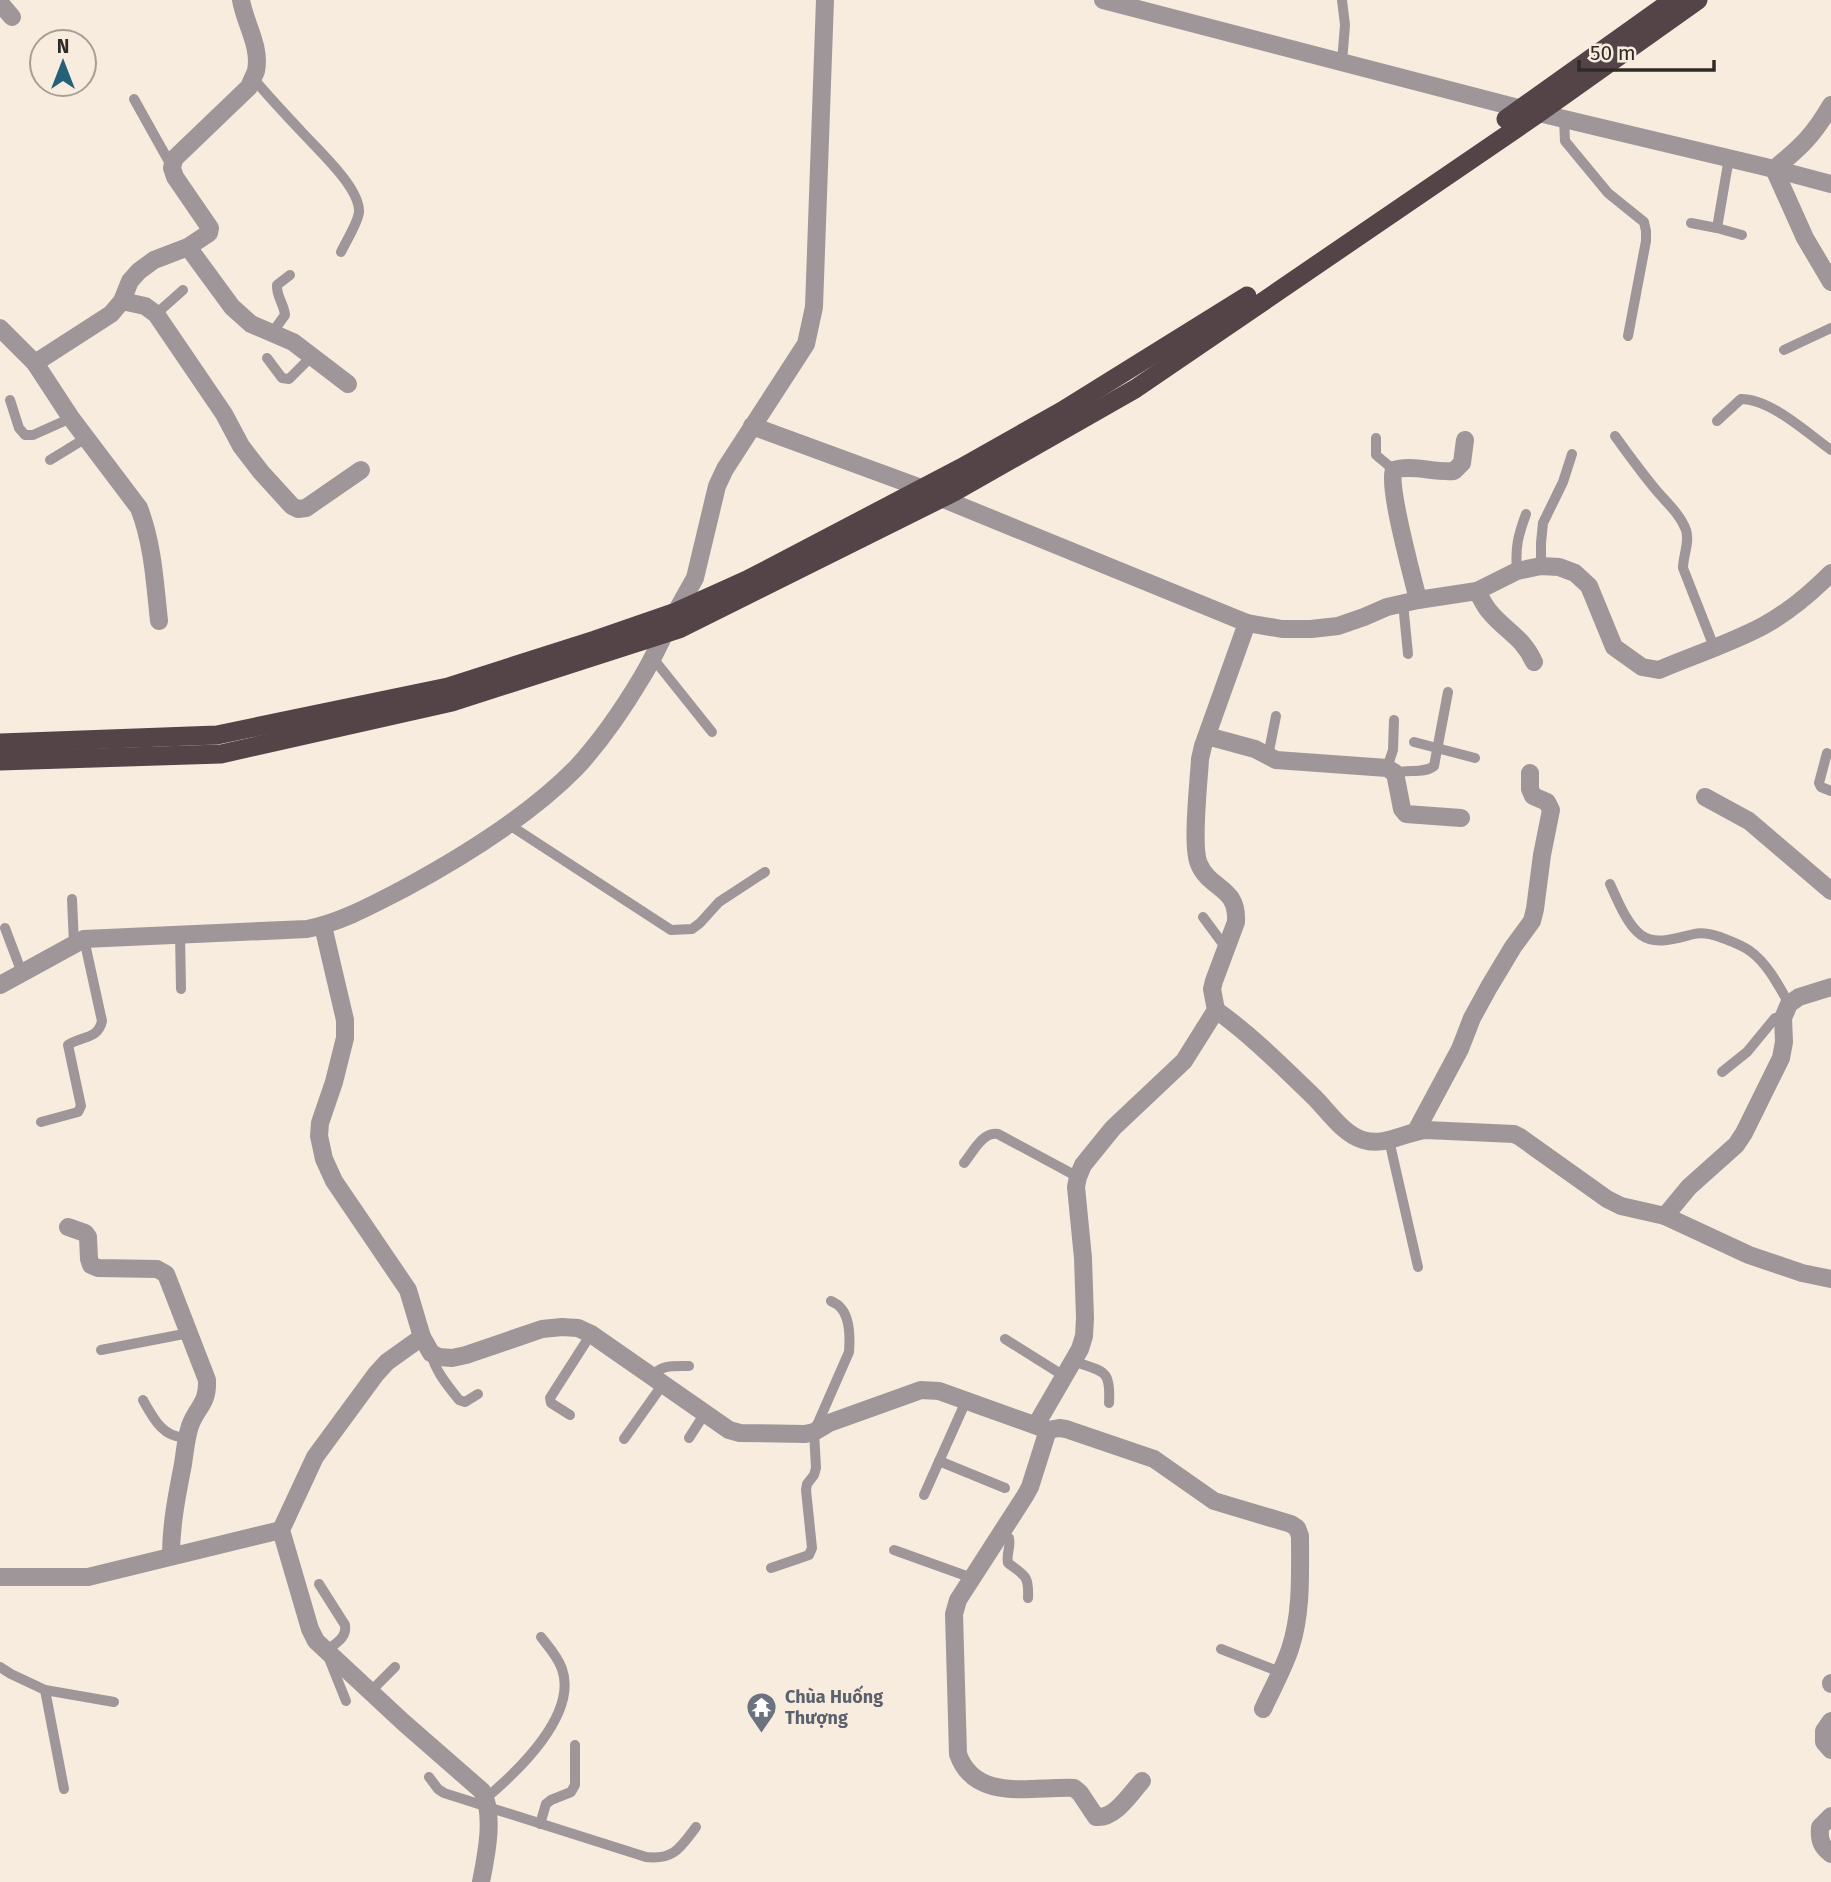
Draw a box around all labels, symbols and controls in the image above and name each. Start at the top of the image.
north arrow [28,28,98,98]
scale bar [1579,28,1714,72]
text: N [57,35,69,58]
text: 50 m [1590,40,1636,66]
place label: Chùa Huống Thượng [785,1685,883,1729]
temple icon: Chùa Huống Thượng [745,1690,779,1734]

